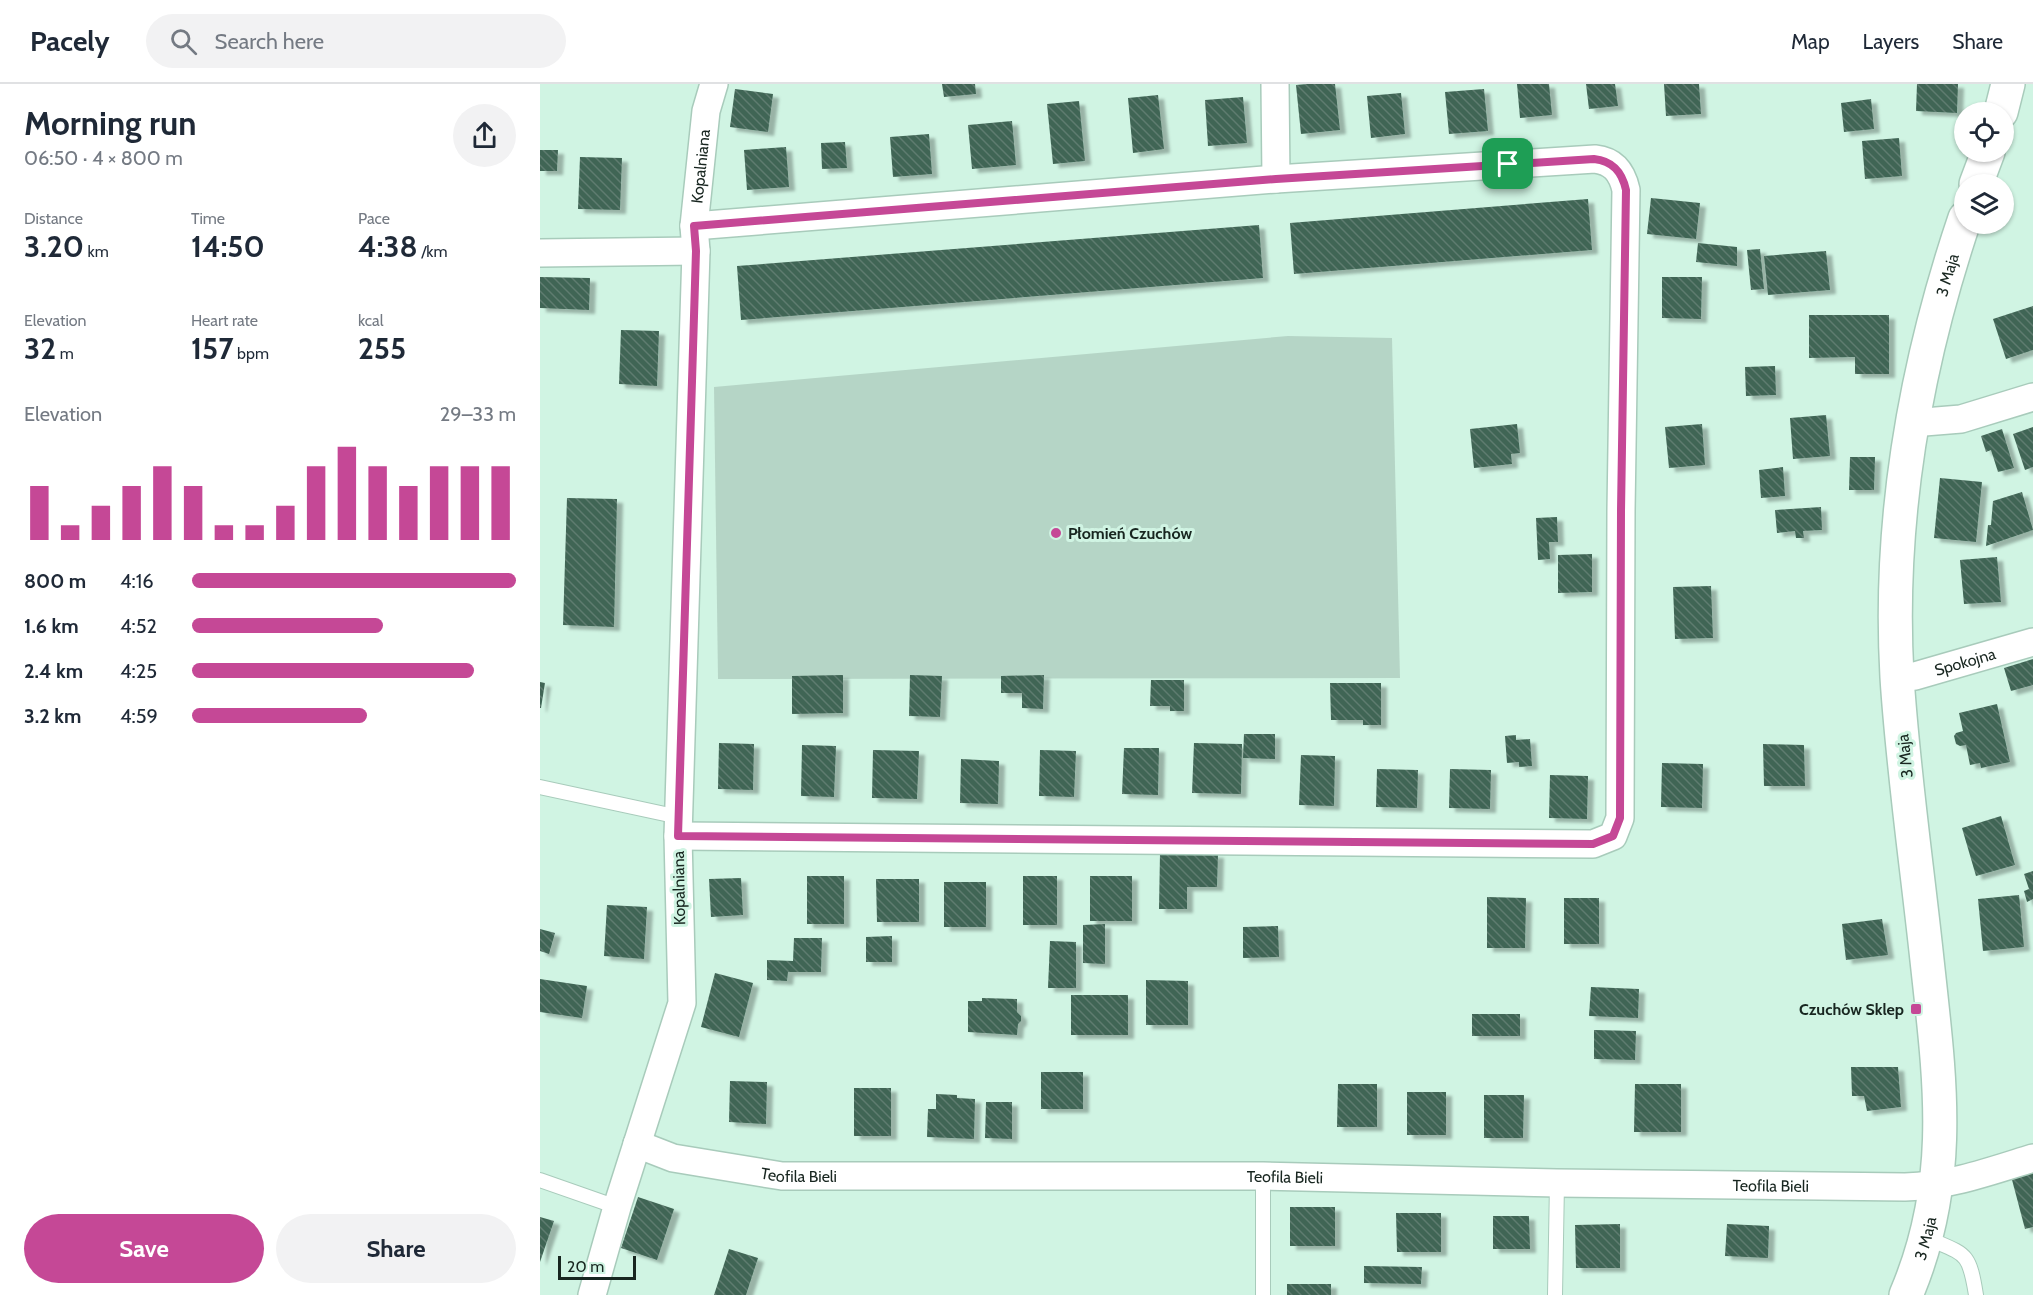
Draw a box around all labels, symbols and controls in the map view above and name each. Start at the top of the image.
search box [146,14,566,68]
text: Pacely [30,24,110,58]
icon: search [167,25,200,58]
text: Search here [215,28,324,55]
text: Map [1791,29,1830,54]
text: Layers [1863,29,1919,54]
text: Share [1952,29,2003,54]
map controls [1954,102,2014,234]
button: locate [1954,102,2014,162]
text: Morning run [24,103,196,143]
button: share [453,104,516,167]
street label: Kopalniana [687,128,714,204]
pin [1482,138,1533,189]
text: 06:50 · 4 × 800 m [24,146,183,170]
icon: arrive [1491,147,1524,180]
button: layers [1954,174,2014,234]
text: Distance [24,209,83,228]
text: Time [191,209,225,228]
text: Pace [358,209,390,228]
text: 3.20 [24,228,84,265]
text: 14:50 [191,228,265,265]
text: 4:38 [358,228,418,265]
text: km [84,242,109,261]
text: /km [418,242,448,261]
street label: 3 Maja [1932,251,1963,298]
text: Elevation [24,311,87,330]
text: Heart rate [191,311,258,330]
text: kcal [358,311,384,330]
text: 32 [24,330,56,367]
text: 157 [191,330,233,367]
text: 255 [358,330,406,367]
text: m [56,344,74,363]
text: bpm [233,344,269,363]
text: Elevation [24,402,102,426]
text: 29–33 m [440,402,516,426]
place label: Płomień Czuchów [1068,524,1192,543]
marker: Płomień Czuchów [1049,526,1063,540]
text: 800 m [24,569,86,593]
text: 4:16 [120,569,154,593]
text: 1.6 km [24,614,79,638]
text: 4:52 [120,614,157,638]
street label: Spokojna [1932,644,1998,679]
text: 2.4 km [24,659,83,683]
text: 4:25 [120,659,157,683]
text: 3.2 km [24,704,81,728]
text: 4:59 [120,704,158,728]
street label: 3 Maja [1893,733,1917,779]
street label: Kopalniana [669,850,689,925]
place label: Czuchów Sklep [1799,1000,1904,1019]
marker: Czuchów Sklep [1909,1002,1923,1016]
street label: Teofila Bieli [760,1163,837,1186]
street label: Teofila Bieli [1247,1166,1323,1187]
street label: Teofila Bieli [1733,1176,1809,1195]
button: Save [24,1214,264,1283]
button: Share [276,1214,516,1283]
street label: 3 Maja [1910,1215,1940,1262]
scale bar [558,1253,636,1280]
text: 20 m [567,1257,604,1276]

